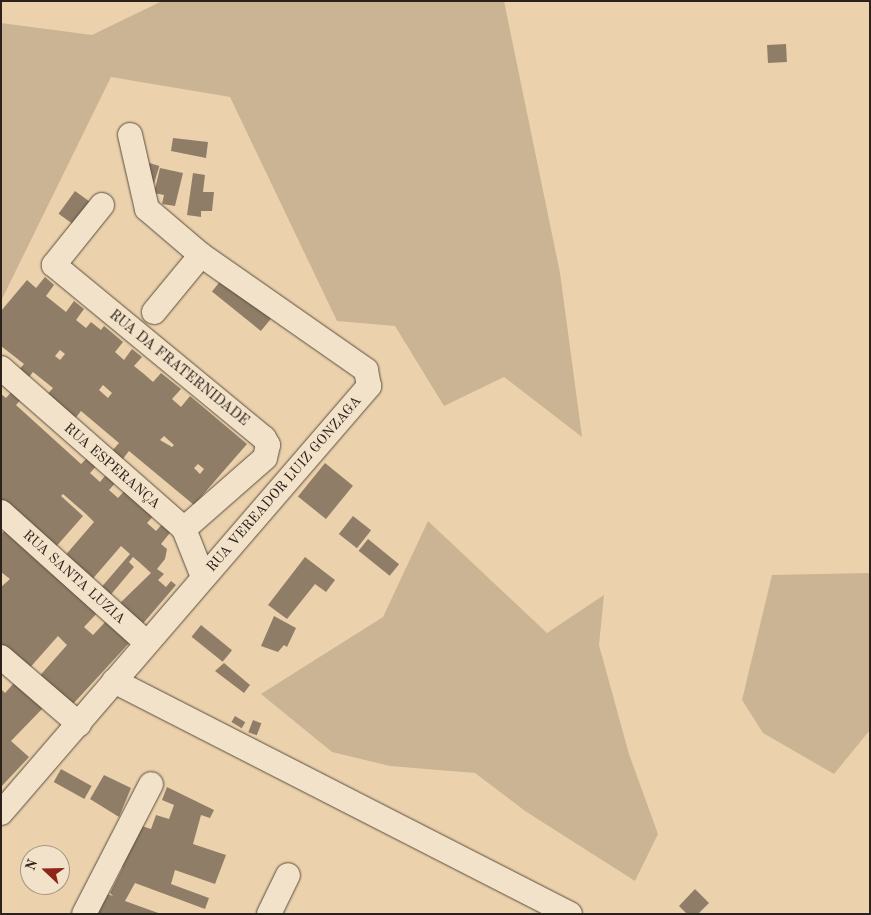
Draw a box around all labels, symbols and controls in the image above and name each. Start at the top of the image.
street label: RUA DA FRATERNIDADE [106,307,252,429]
street label: RUA VEREADOR LUIZ GONZAGA [203,393,365,575]
street label: RUA ESPERANÇA [60,420,164,512]
street label: RUA SANTA LUZIA [19,527,129,627]
north arrow [20,845,70,895]
text: N [23,857,40,872]

